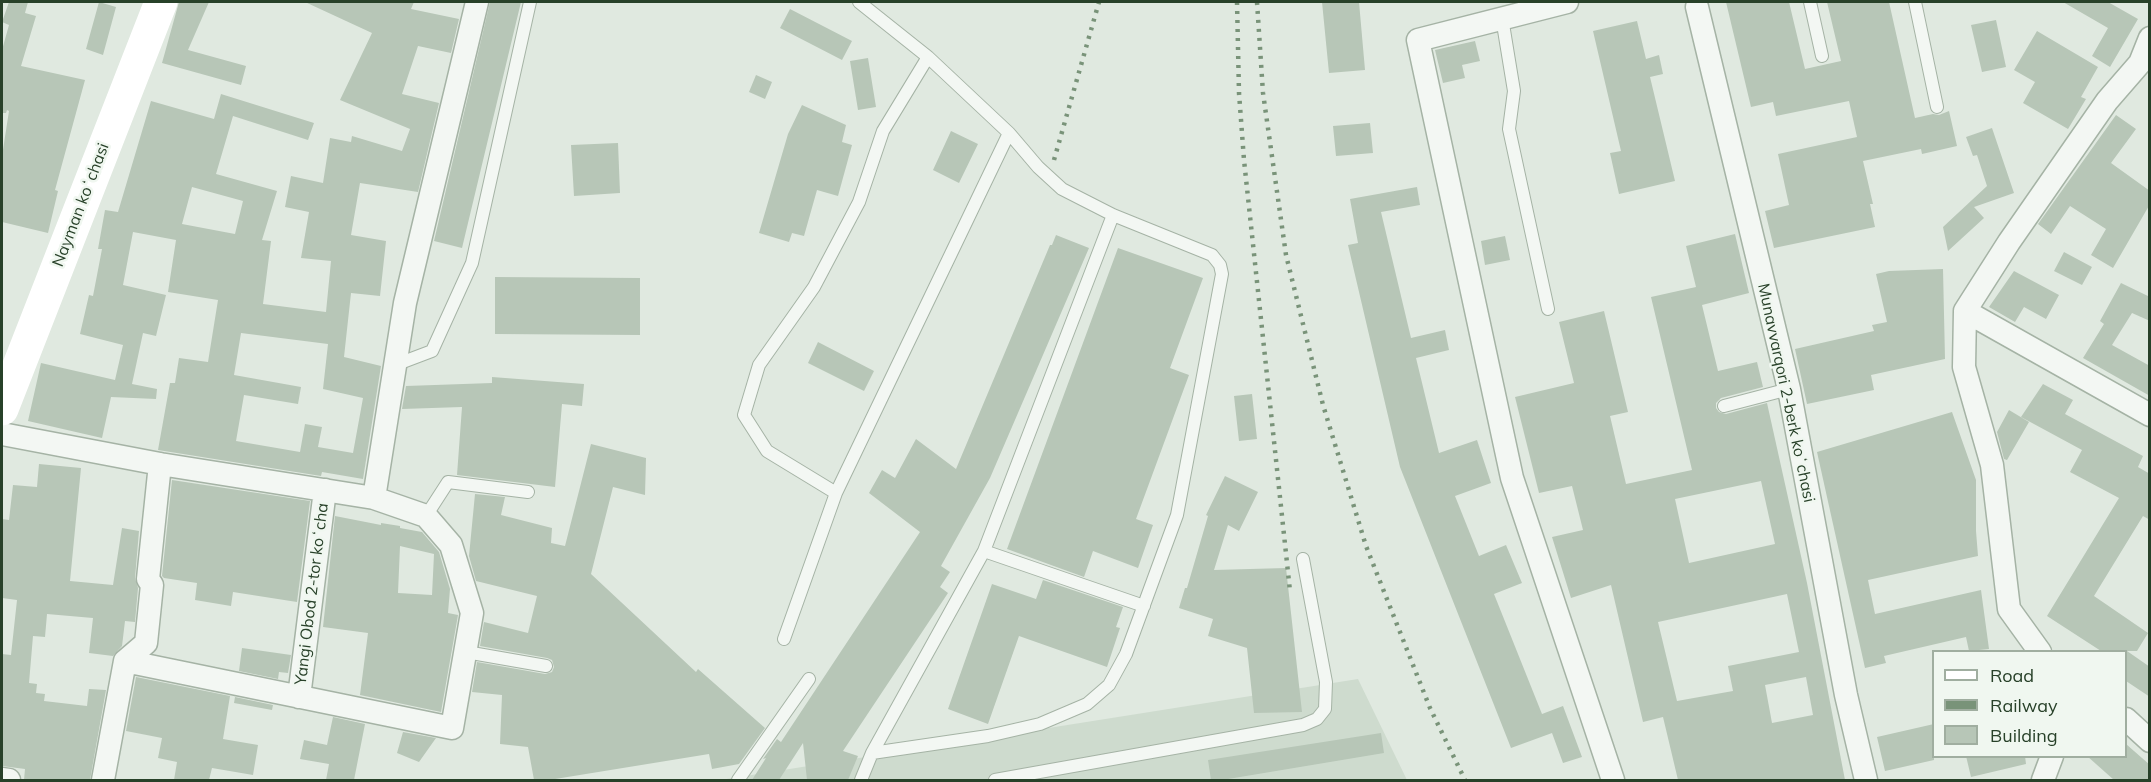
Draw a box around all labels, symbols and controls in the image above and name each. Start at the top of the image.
street label: Nayman koʻchasi [49,140,113,270]
street label: Munavvarqori 2-berk koʻchasi [1753,282,1819,504]
street label: Yangi Obod 2-tor koʻcha [291,502,333,686]
legend [1932,650,2127,758]
text: Road [1990,664,2034,687]
text: Railway [1990,694,2058,717]
text: Building [1990,724,2058,747]

